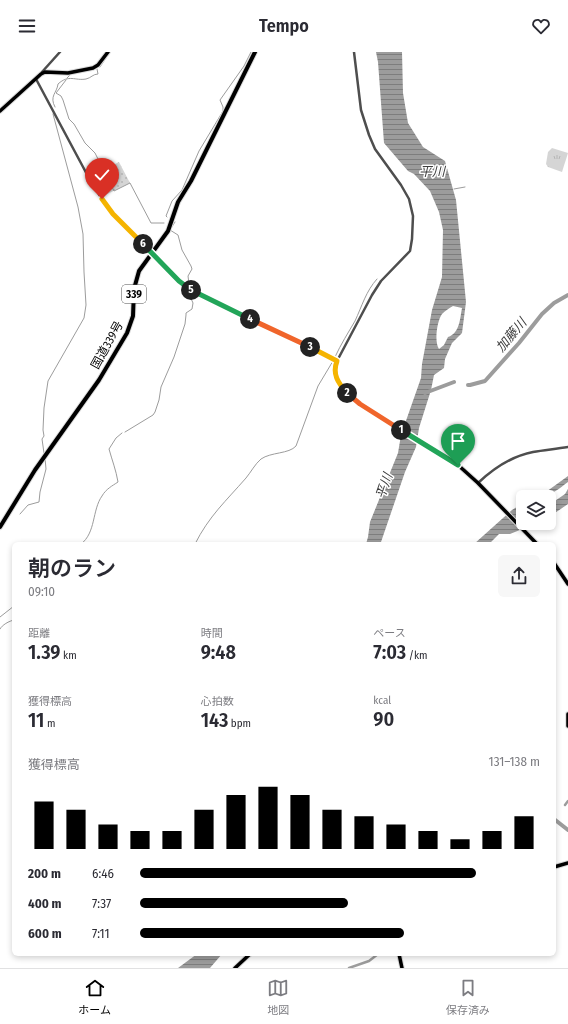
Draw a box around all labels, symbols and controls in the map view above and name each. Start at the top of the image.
icon: menu [16,15,38,37]
text: Tempo [259,15,309,37]
icon: heart [530,15,552,37]
pin [85,158,119,199]
icon: check [91,164,113,186]
water label: 平川 [419,164,447,179]
pin: 6 [133,234,153,254]
text: 6 [140,237,146,250]
pin: 5 [181,280,201,300]
text: 5 [188,283,194,296]
road number: 339 [122,285,146,303]
pin: 4 [240,309,260,329]
text: 4 [247,312,253,325]
water label: 加藤川 [493,314,531,355]
street label: 国道339号 [88,319,126,371]
pin: 3 [300,337,320,357]
text: 3 [307,340,313,353]
pin: 2 [337,383,357,403]
text: 2 [344,386,350,399]
pin: 1 [391,420,411,440]
text: 1 [399,423,403,436]
pin [441,424,475,465]
icon: arrive [447,430,469,452]
water label: 平川 [373,469,396,501]
map controls [516,490,556,530]
button: layers [516,490,556,530]
text: 朝のラン [28,555,116,582]
button: share [498,555,540,597]
text: 09:10 [28,584,55,599]
text: 距離 [28,627,50,640]
text: 時間 [201,627,223,640]
text: ペース [373,627,406,640]
text: 1.39 [28,640,60,664]
text: 9:48 [201,640,236,664]
text: 7:03 [373,640,406,664]
text: km [60,649,77,662]
text: /km [406,649,428,662]
text: kcal [373,694,391,707]
text: 獲得標高 [28,695,72,708]
text: 心拍数 [201,695,234,708]
text: 90 [373,707,394,731]
text: 11 [28,708,44,732]
text: 143 [201,708,228,732]
text: m [44,717,55,730]
text: bpm [228,717,251,730]
text: 131–138 m [489,754,540,769]
text: 獲得標高 [28,757,80,772]
text: 200 m [28,866,61,881]
text: 6:46 [92,866,114,881]
text: 400 m [28,896,62,911]
text: 7:37 [92,896,111,911]
text: 600 m [28,926,62,941]
text: 7:11 [92,926,109,941]
tab: ホーム [78,977,111,1017]
tab: 地図 [267,977,289,1017]
tab: 保存済み [446,977,490,1017]

